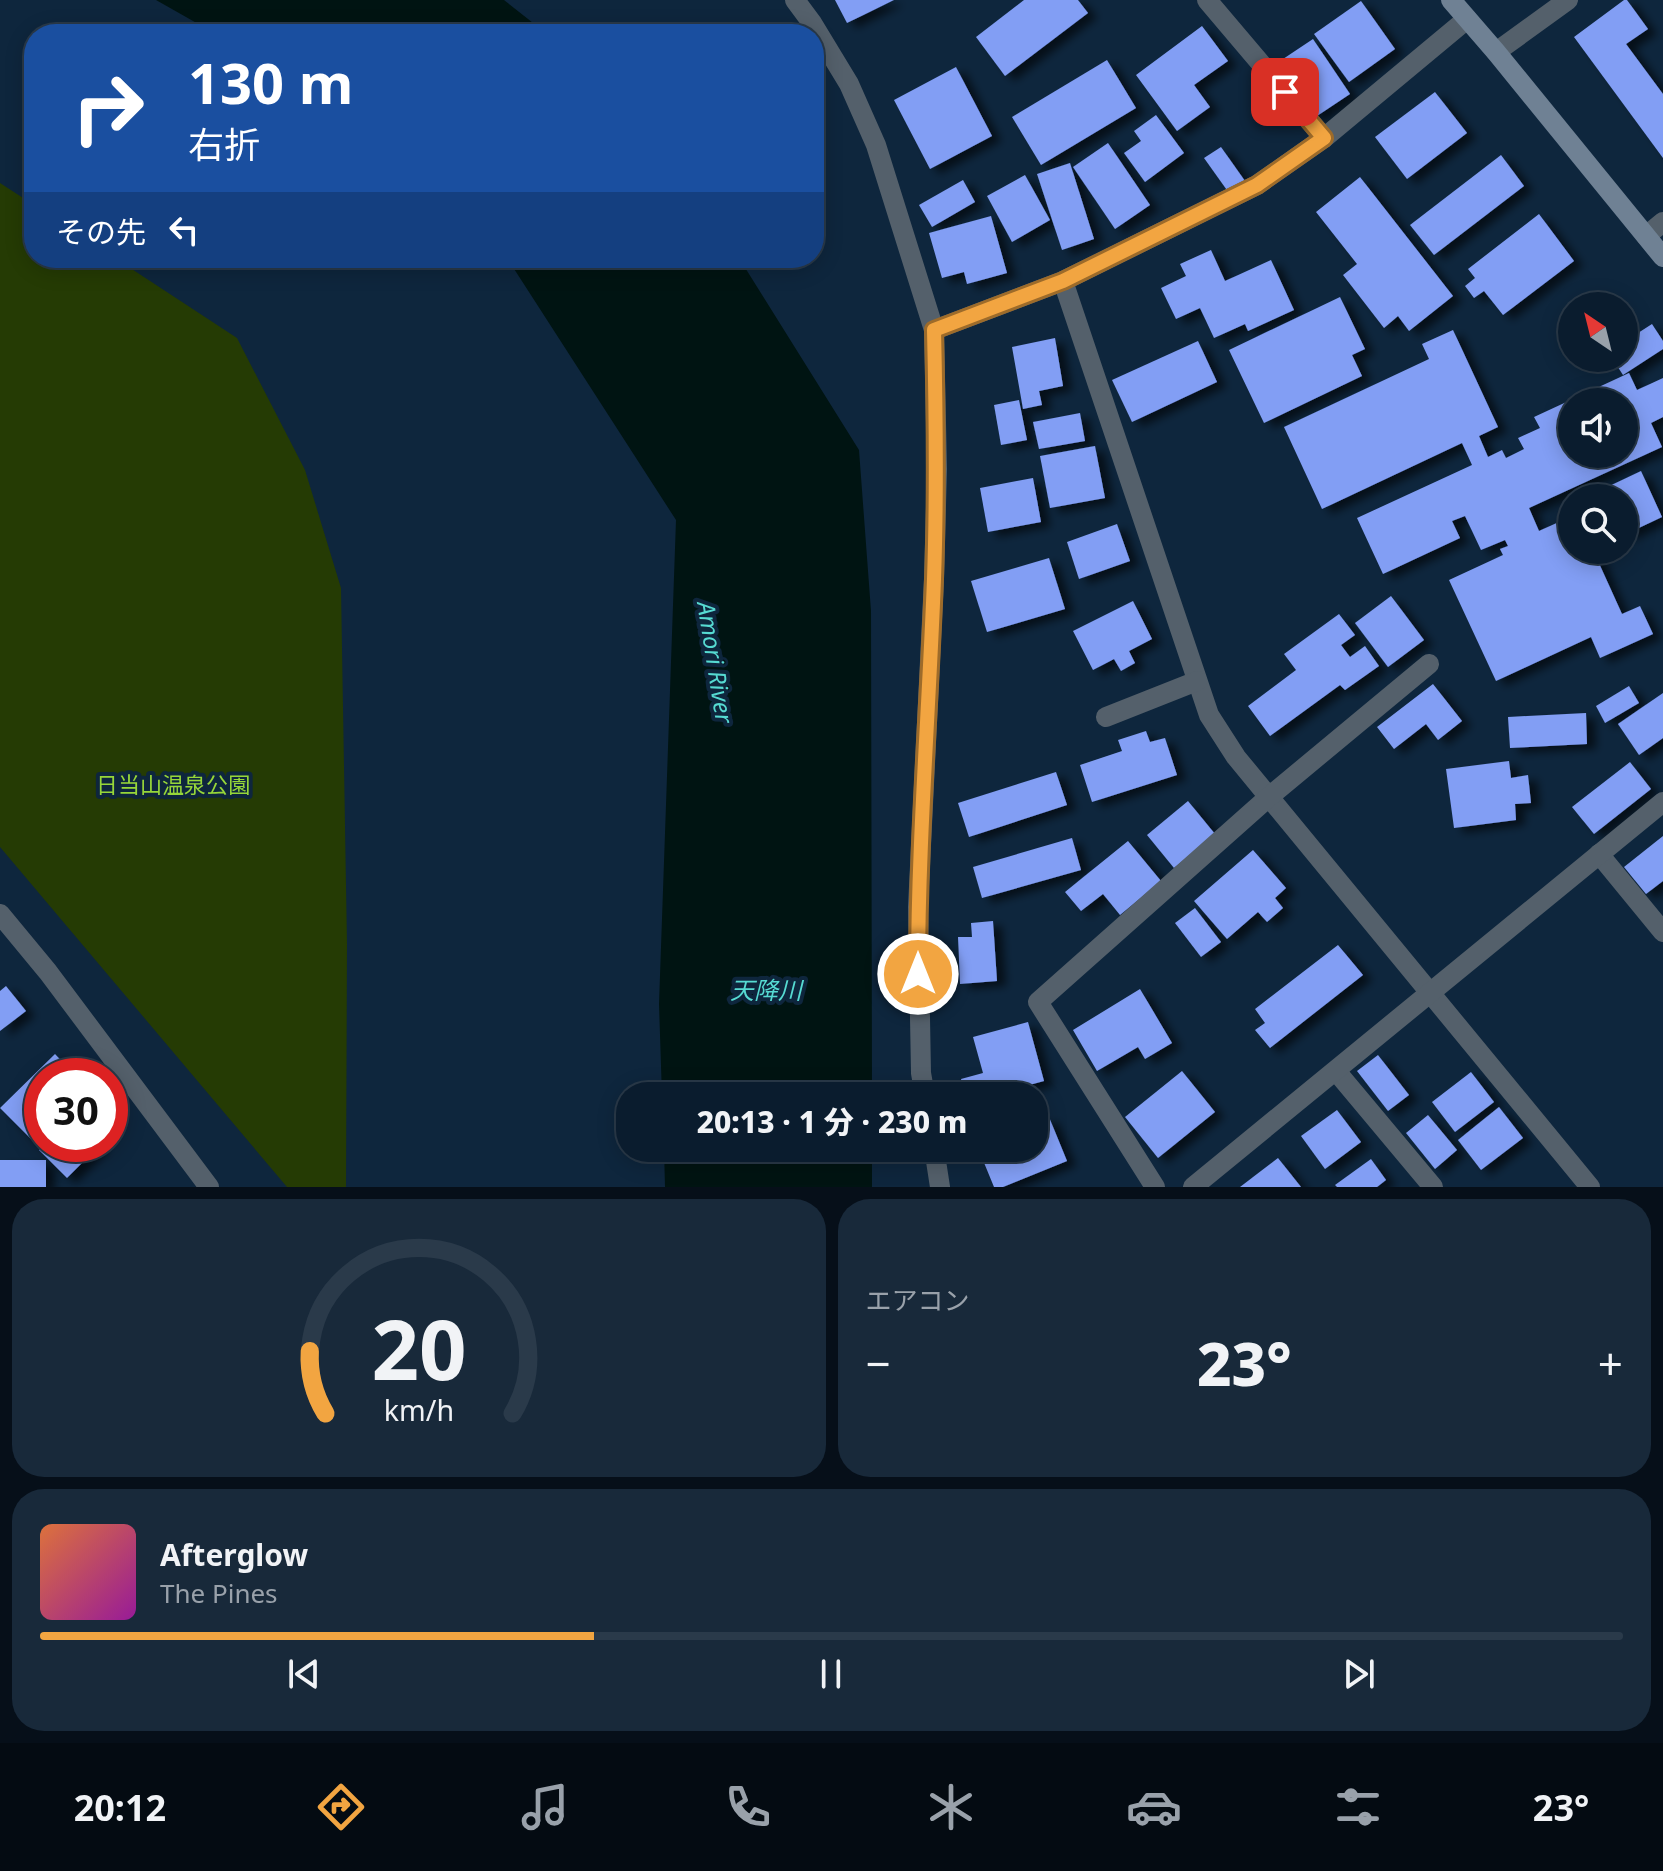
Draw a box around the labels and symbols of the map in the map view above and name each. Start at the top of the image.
pin [1251,58,1319,126]
north arrow [1558,292,1638,372]
water label: Amori River [690,597,742,727]
park label: 日当山温泉公園 [96,769,250,799]
position arrow [876,932,960,1016]
water label: 天降川 [730,973,805,1006]
speed limit sign: 30 [24,1058,128,1162]

